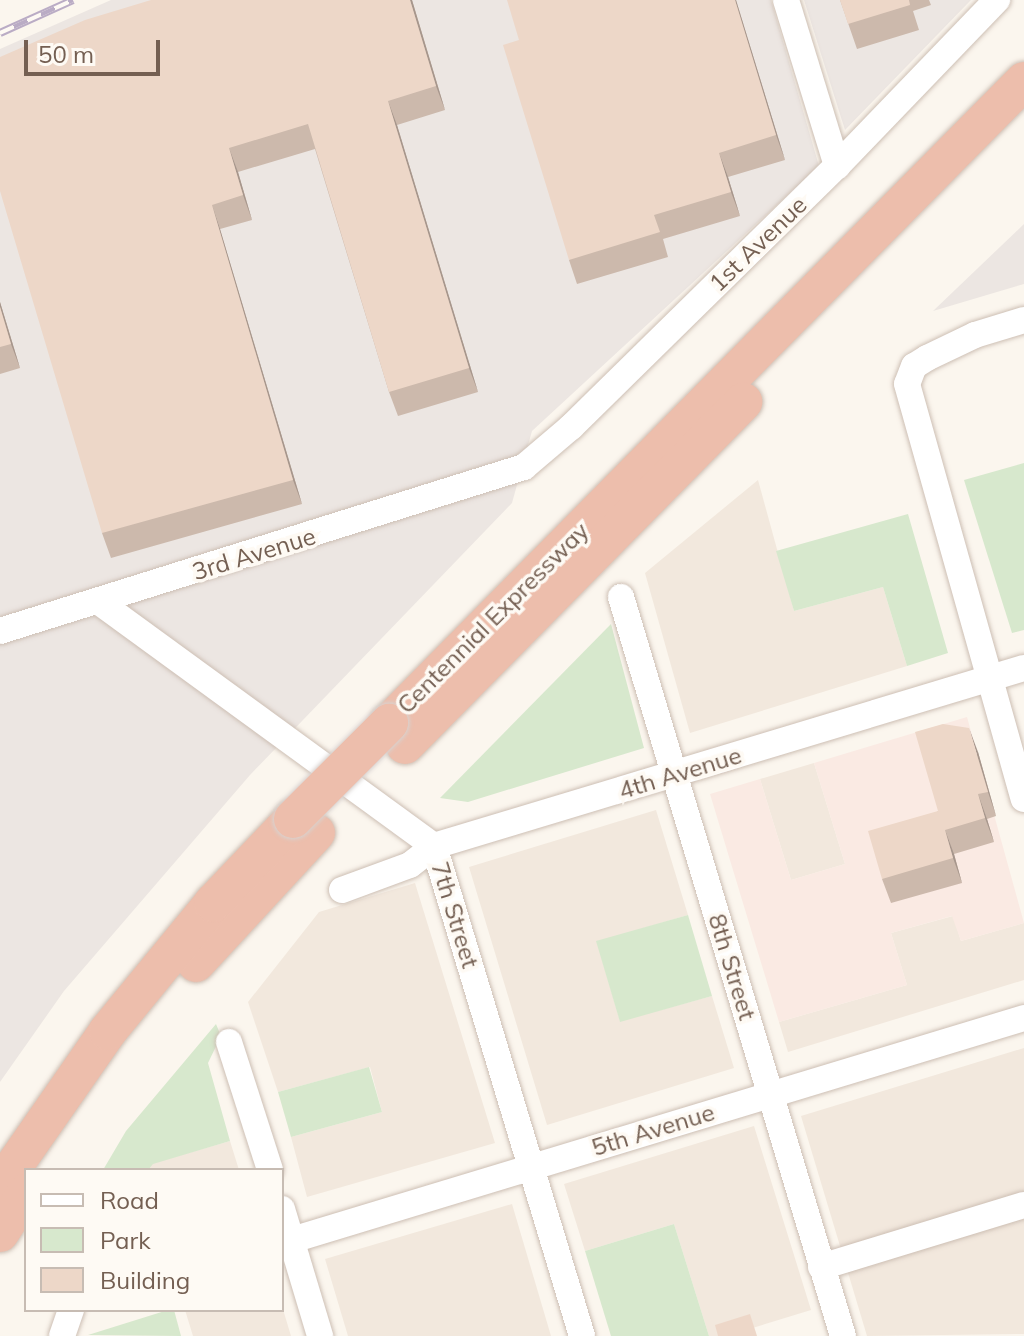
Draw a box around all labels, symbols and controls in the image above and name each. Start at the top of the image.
scale bar [28,24,164,74]
text: 50 m [38,39,94,69]
street label: 1st Avenue [703,190,813,298]
street label: Centennial Expressway [391,516,595,720]
street label: 3rd Avenue [189,522,319,586]
street label: 4th Avenue [615,741,745,805]
street label: 7th Street [425,858,485,972]
street label: 8th Street [702,910,762,1024]
street label: 5th Avenue [588,1098,718,1162]
legend [24,1168,284,1312]
text: Road [100,1185,159,1215]
text: Park [100,1225,151,1255]
text: Building [100,1265,190,1295]

